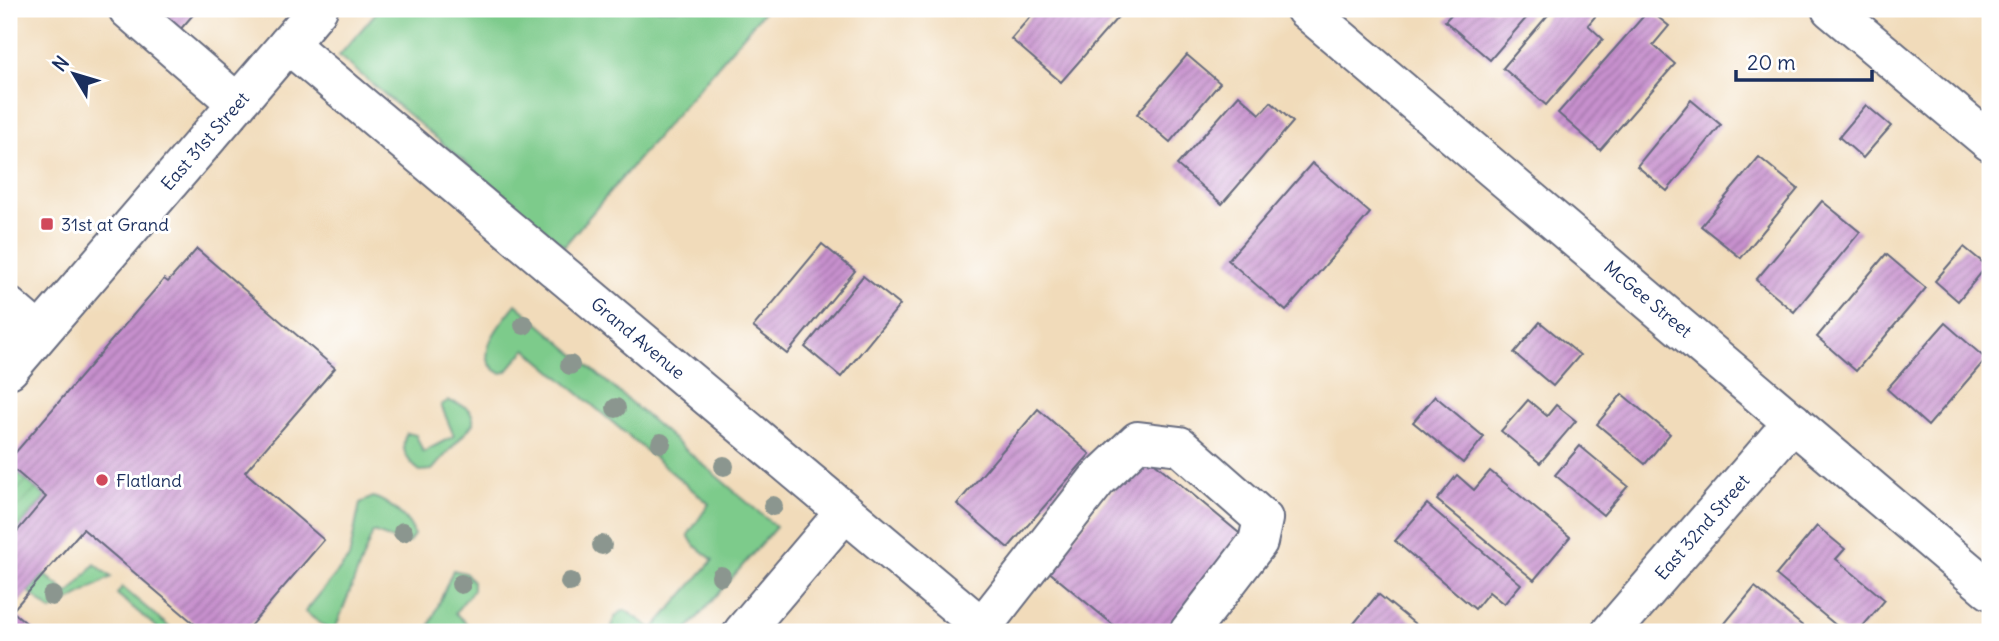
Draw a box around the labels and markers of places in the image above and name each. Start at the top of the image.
place label: 31st at Grand [61,213,169,236]
marker: 31st at Grand [39,216,55,232]
place label: Flatland [116,469,182,492]
marker: Flatland [94,472,110,488]

